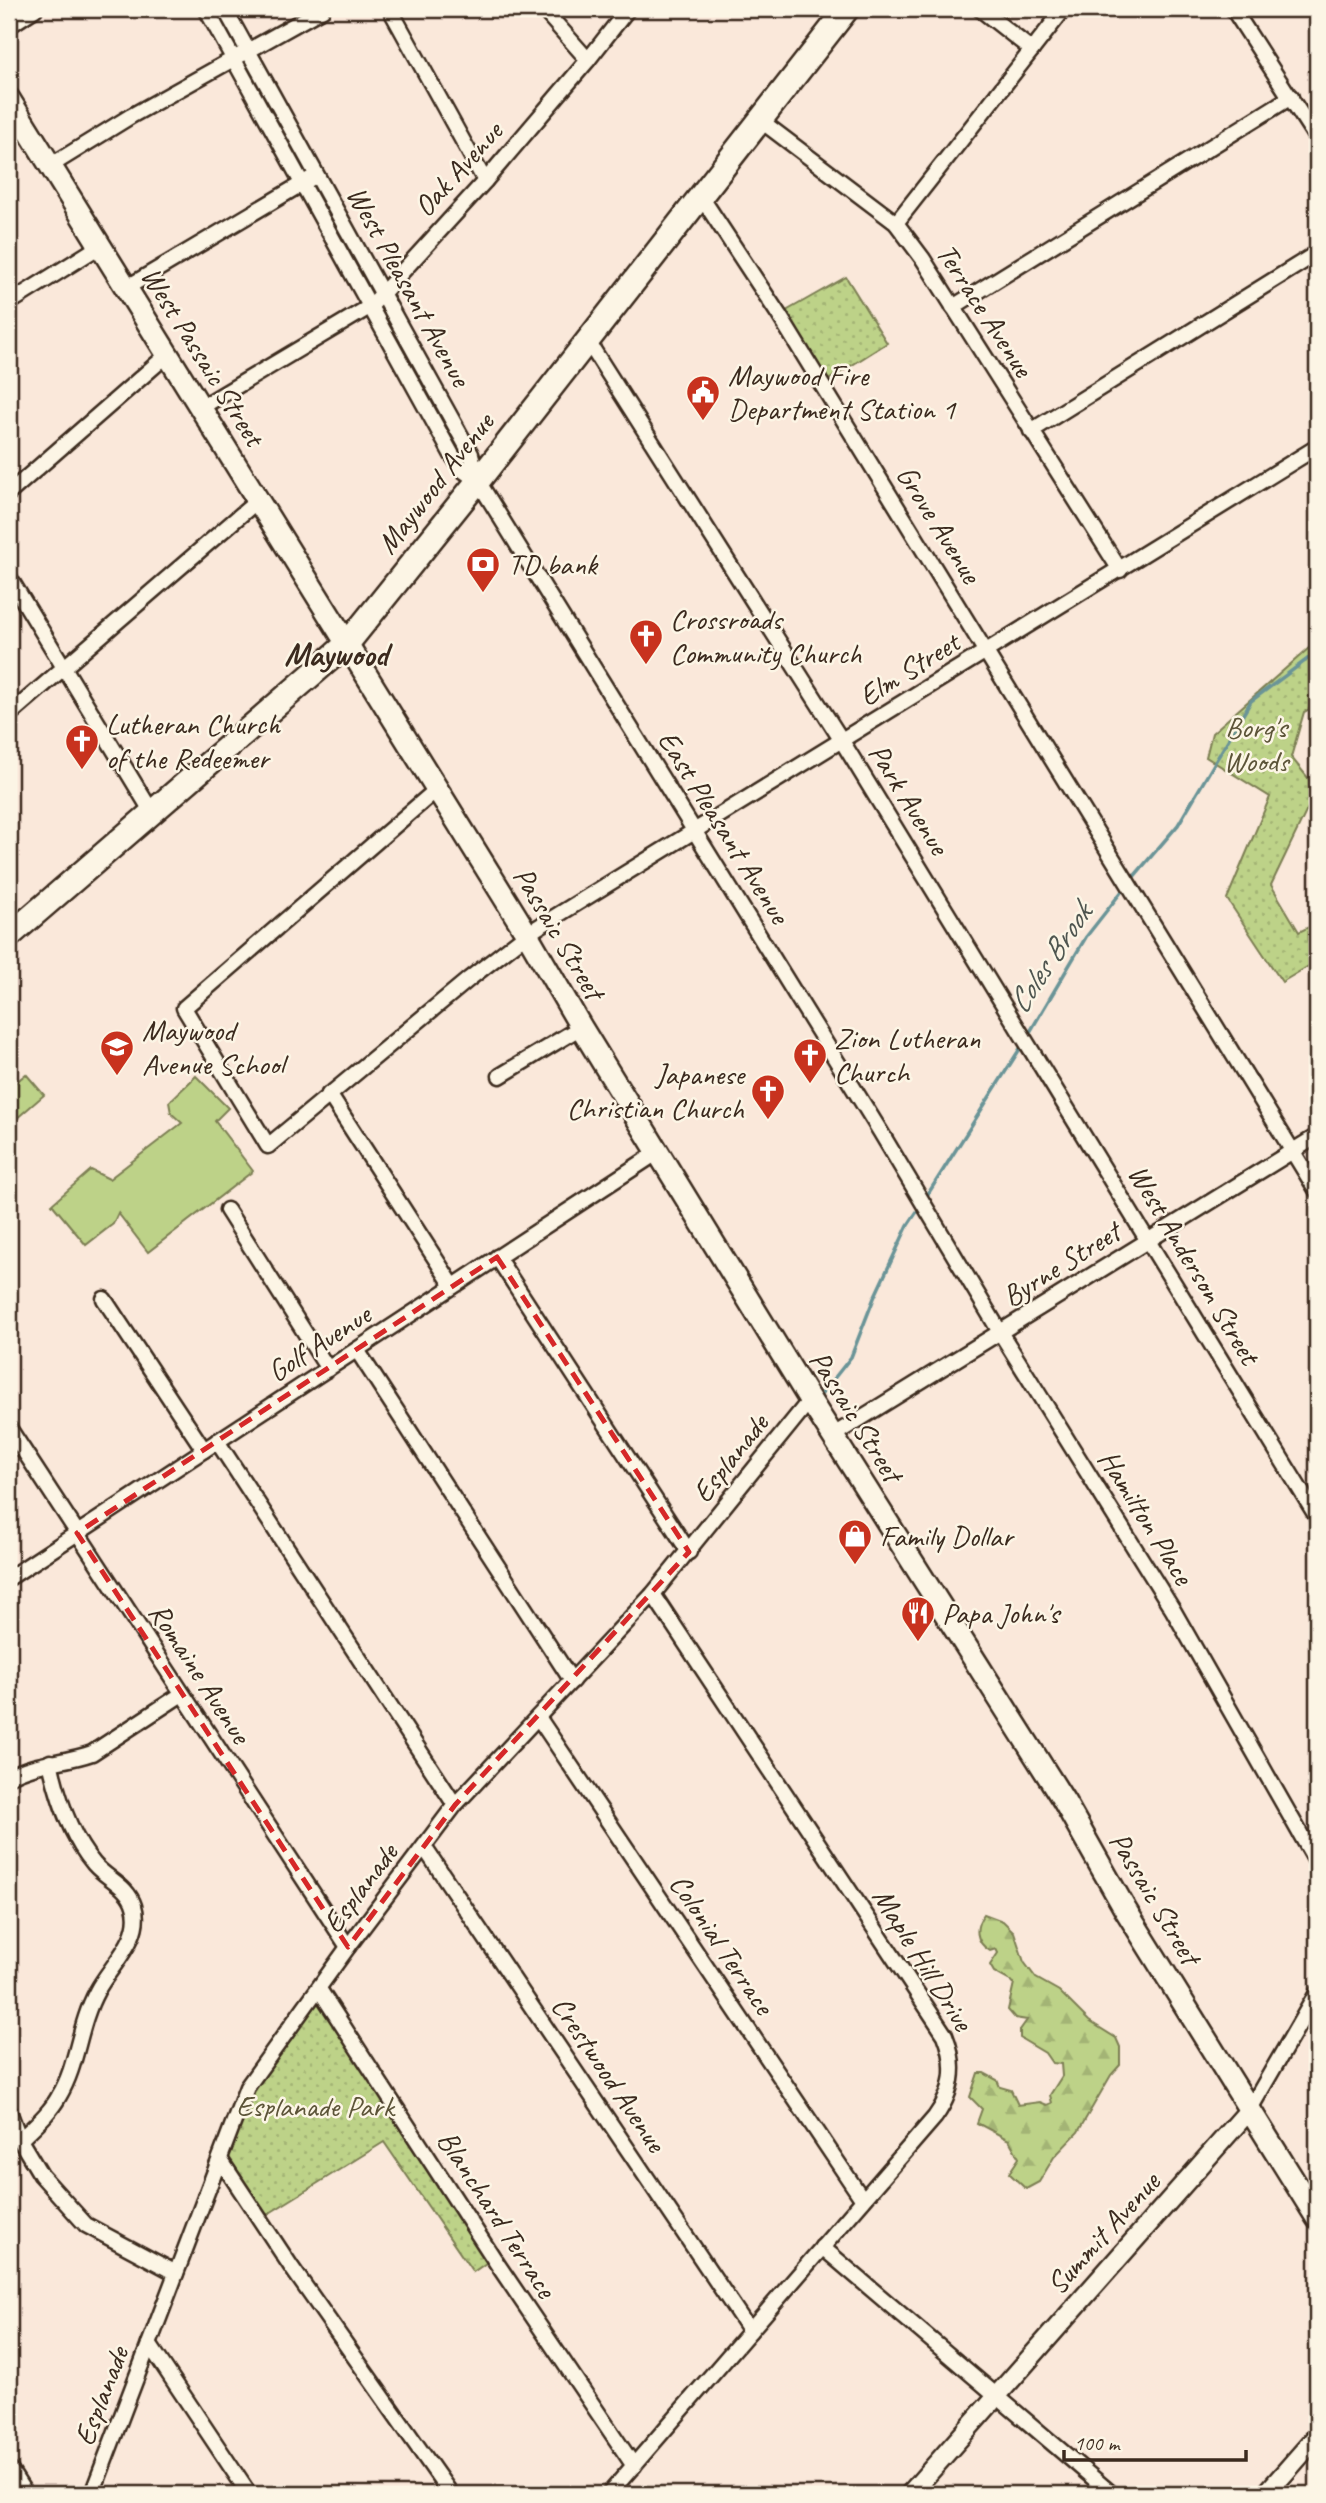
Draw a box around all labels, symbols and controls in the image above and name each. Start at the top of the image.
street label: Oak Avenue [405,112,512,225]
street label: West Pleasant Avenue [338,179,481,395]
street label: Terrace Avenue [928,236,1043,386]
street label: West Passaic Street [133,259,275,455]
place label: Maywood Fire Department Station 1 [728,356,957,428]
public building icon: Maywood Fire Department Station 1 [684,373,722,422]
street label: Maywood Avenue [368,403,503,561]
street label: Grove Avenue [888,458,991,592]
bank icon: TD bank [464,545,502,594]
place label: TD bank [508,545,599,583]
place label: Crossroads Community Church [670,600,862,672]
church icon: Crossroads Community Church [627,617,665,666]
street label: Elm Street [852,622,969,715]
district label: Maywood [284,633,394,675]
place label: Lutheran Church of the Redeemer [106,705,281,777]
park label: Borg's Woods [1224,708,1291,780]
church icon: Lutheran Church of the Redeemer [63,722,101,771]
street label: East Pleasant Avenue [649,723,800,932]
street label: Park Avenue [860,736,959,864]
street label: Passaic Street [505,860,615,1010]
water label: Coles Brook [998,891,1104,1021]
place label: Maywood Avenue School [142,1011,289,1083]
place label: Zion Lutheran Church [834,1019,981,1091]
school or university icon: Maywood Avenue School [98,1028,136,1077]
church icon: Zion Lutheran Church [791,1036,829,1085]
place label: Japanese Christian Church [567,1055,746,1127]
church icon: Japanese Christian Church [749,1072,787,1121]
street label: West Anderson Street [1119,1157,1270,1373]
street label: Byrne Street [995,1211,1130,1315]
street label: Golf Avenue [260,1294,380,1390]
street label: Passaic Street [801,1343,913,1492]
street label: Esplanade [683,1404,778,1510]
street label: Hamilton Place [1090,1443,1204,1593]
shop icon: Family Dollar [836,1517,874,1566]
place label: Family Dollar [880,1517,1015,1555]
restaurant icon: Papa John's [899,1594,937,1643]
place label: Papa John's [942,1594,1062,1632]
street label: Romaine Avenue [140,1595,261,1753]
street label: Passaic Street [1101,1825,1211,1975]
street label: Esplanade [314,1834,407,1940]
street label: Colonial Terrace [661,1866,784,2023]
street label: Maple Hill Drive [864,1880,983,2039]
street label: Crestwood Avenue [543,1989,676,2161]
park label: Esplanade Park [236,2087,396,2125]
street label: Blanchard Terrace [429,2123,566,2307]
street label: Summit Avenue [1038,2162,1169,2302]
street label: Esplanade [65,2339,138,2451]
scale bar [1064,2419,1246,2463]
text: 100 m [1074,2430,1121,2456]

